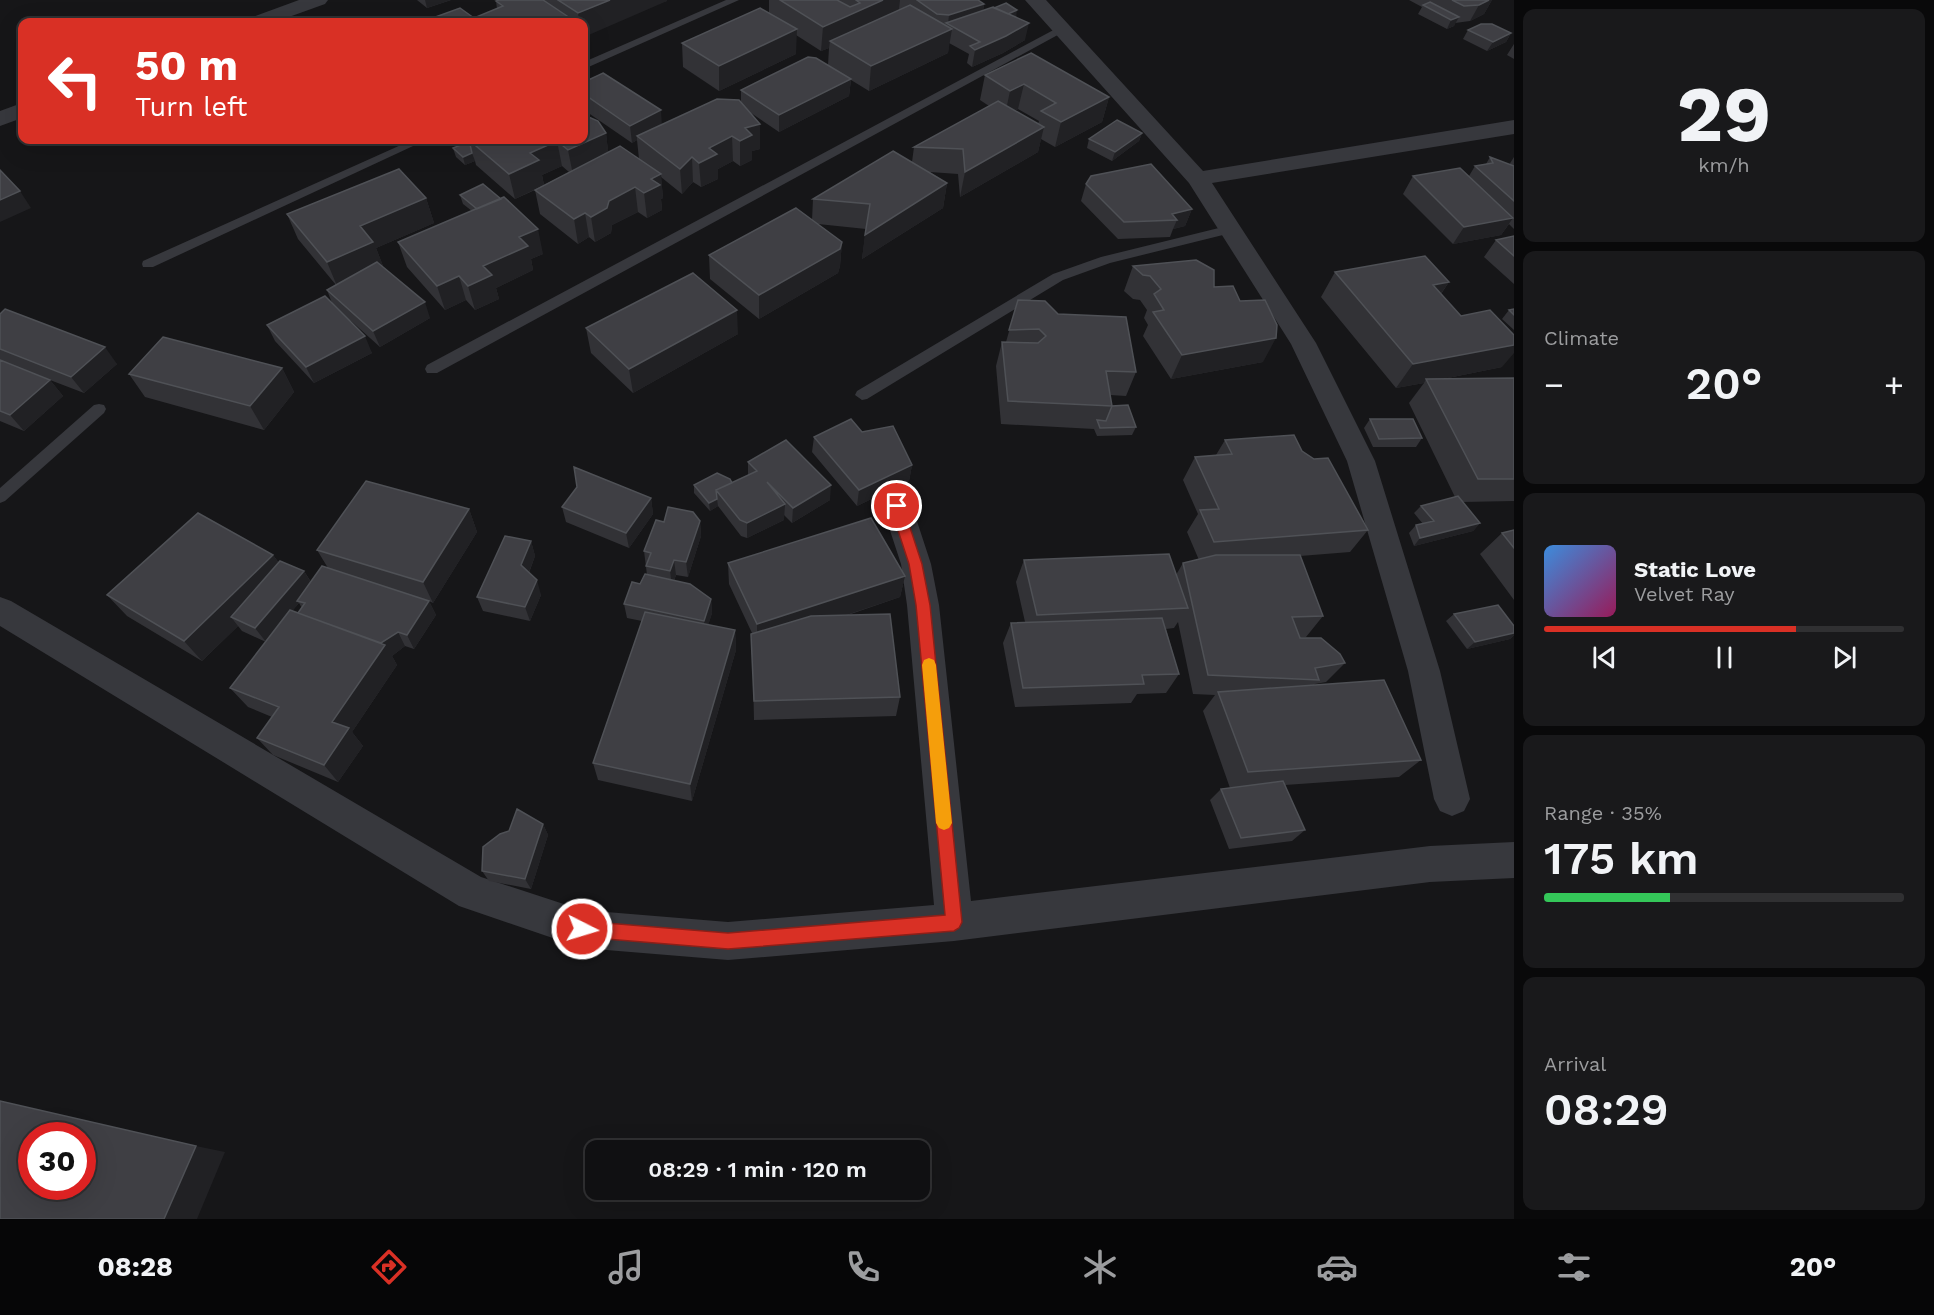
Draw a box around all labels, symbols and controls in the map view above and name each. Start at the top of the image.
text: 50 m [135,41,238,90]
icon: left [36,42,114,120]
text: 29 [1677,68,1771,160]
text: Turn left [135,91,247,123]
text: km/h [1698,153,1750,177]
text: Climate [1544,326,1619,350]
text: 20° [1686,357,1762,410]
text: − [1544,365,1564,404]
text: + [1884,365,1904,404]
pin [871,480,922,531]
icon: arrive [880,489,913,522]
text: Static Love [1634,557,1756,582]
text: Velvet Ray [1634,582,1735,606]
icon: previous [1588,641,1621,674]
icon: pause [1708,641,1741,674]
icon: next [1828,641,1861,674]
text: Range · 35% [1544,801,1662,825]
text: 175 km [1544,832,1699,885]
position arrow [550,897,614,961]
text: Arrival [1544,1052,1606,1076]
text: 08:29 [1544,1083,1669,1136]
speed limit sign: 30 [18,1122,96,1200]
text: 08:29 · 1 min · 120 m [648,1157,867,1182]
icon: directions [368,1246,410,1288]
icon: music [605,1246,647,1288]
icon: phone [842,1246,884,1288]
icon: climate [1079,1246,1121,1288]
icon: car [1316,1246,1358,1288]
icon: filters [1553,1246,1595,1288]
text: 08:28 [97,1251,173,1283]
text: 20° [1790,1251,1837,1283]

